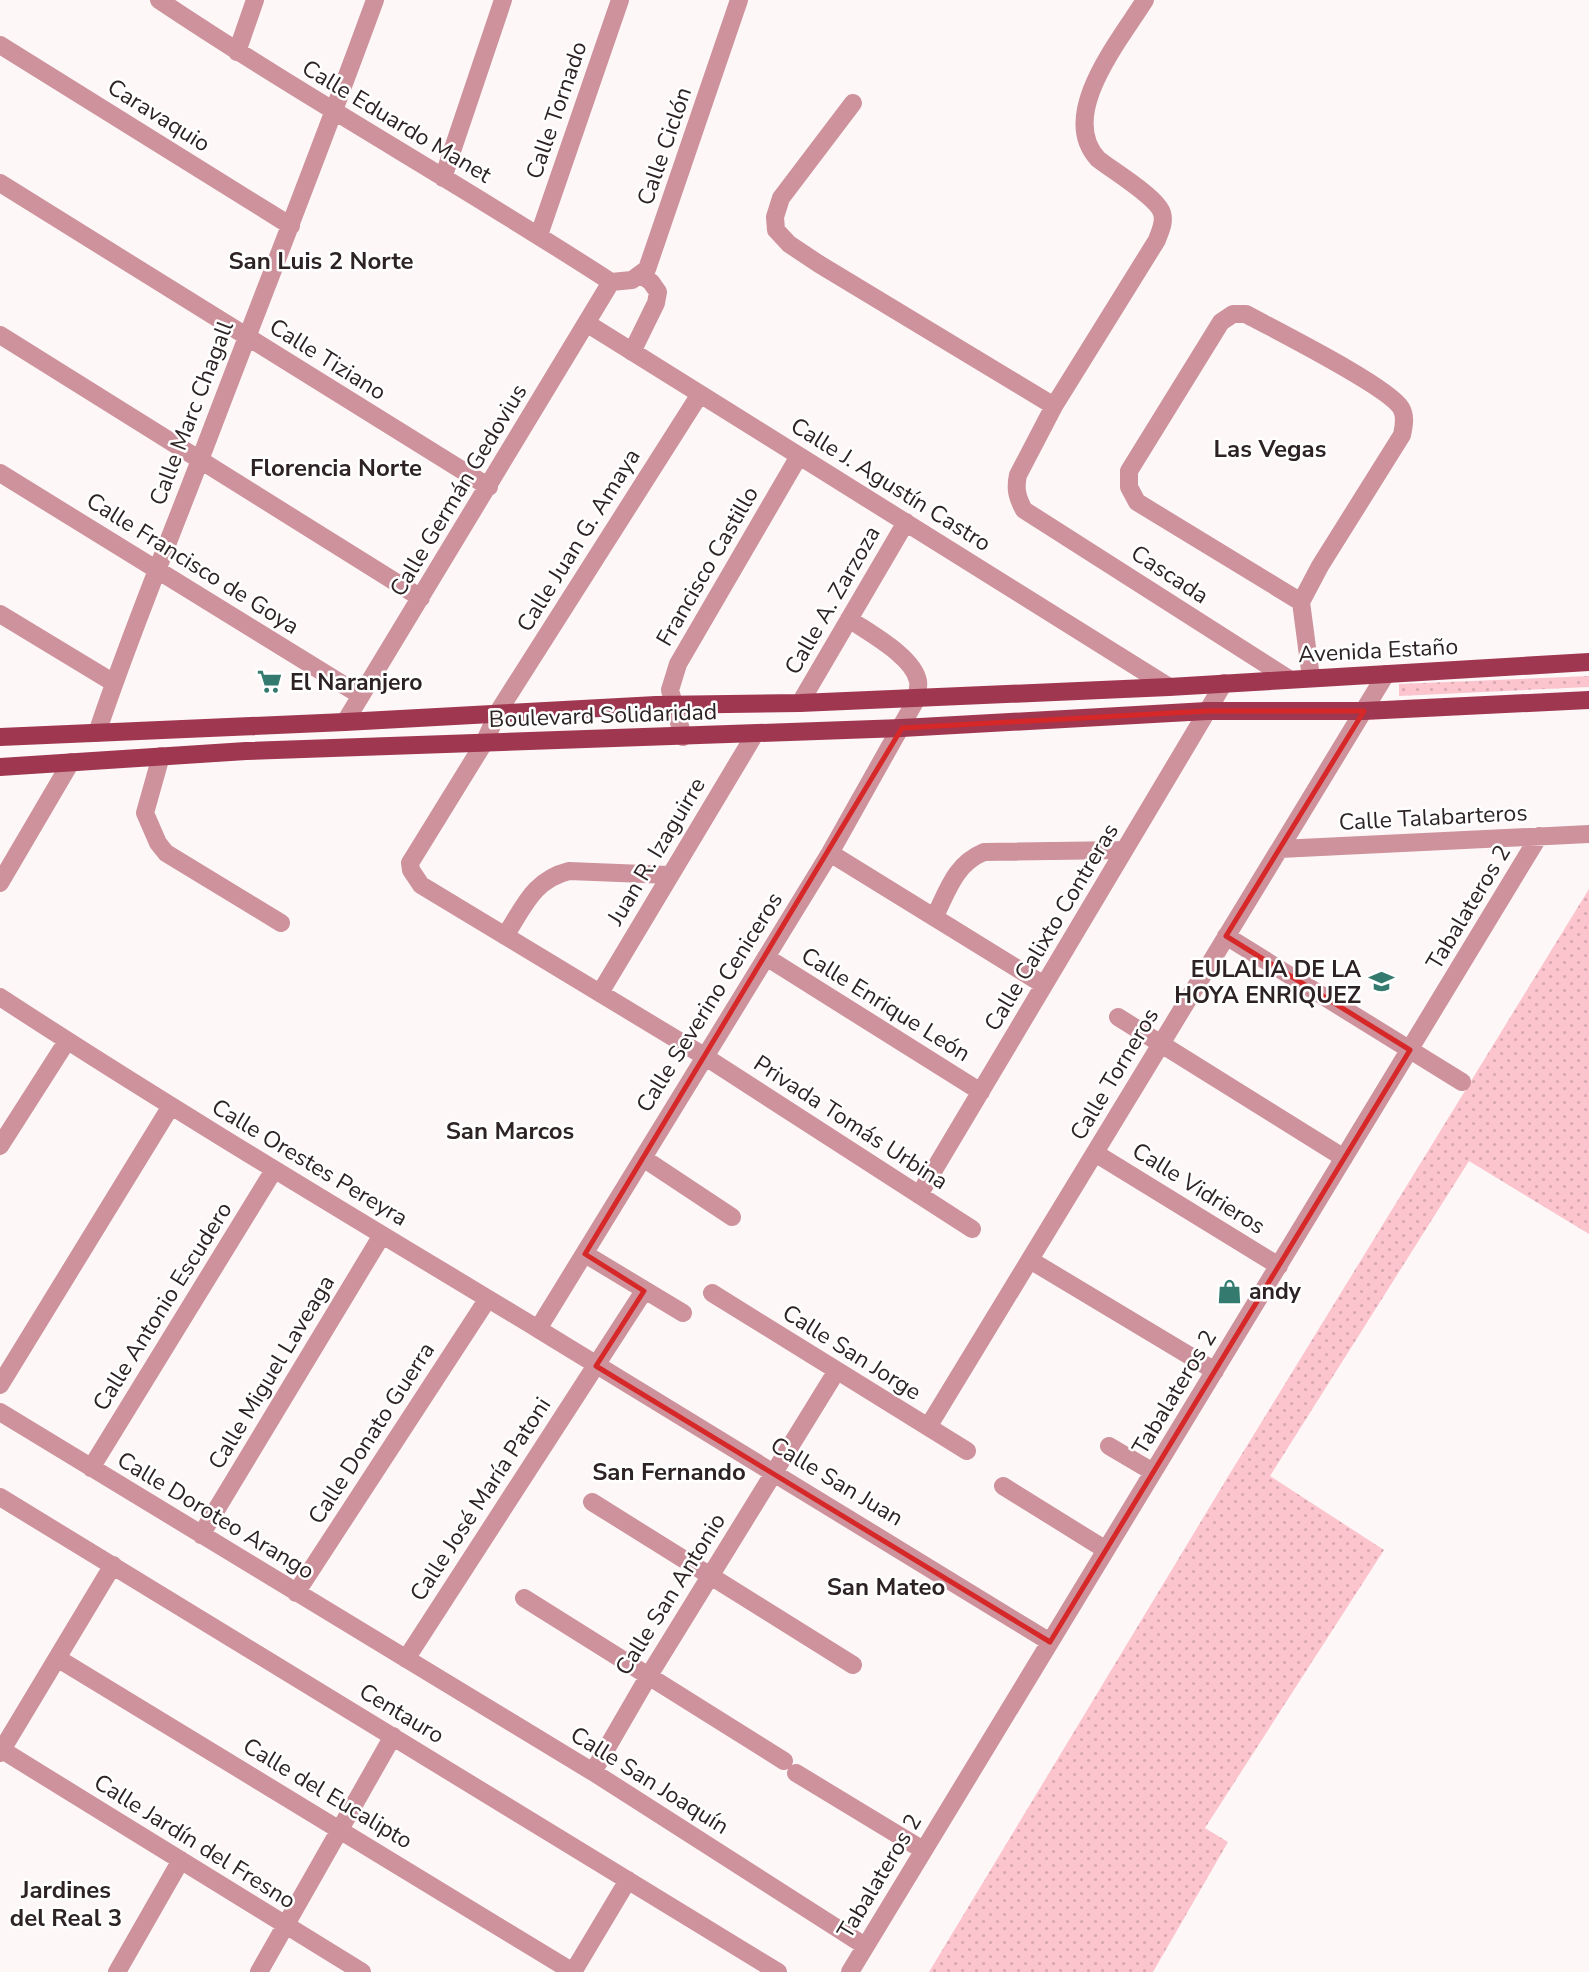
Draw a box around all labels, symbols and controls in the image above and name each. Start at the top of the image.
street label: Calle Tornado [518,37,594,183]
street label: Calle Eduardo Manet [296,52,498,191]
street label: Caravaquio [101,72,216,159]
street label: Calle Ciclón [630,83,699,209]
district label: San Luis 2 Norte [228,245,414,277]
street label: Calle Tiziano [263,311,392,408]
street label: Calle Marc Chagall [142,316,241,510]
street label: Calle Germán Gedovius [383,378,534,602]
street label: Calle J. Agustín Castro [785,410,997,559]
district label: Las Vegas [1214,433,1326,465]
street label: Calle Juan G. Amaya [509,443,647,638]
district label: Florencia Norte [250,452,422,484]
street label: Francisco Castillo [649,481,766,652]
street label: Calle Francisco de Goya [80,485,305,642]
street label: Calle A. Zarzoza [777,520,888,680]
street label: Cascada [1125,538,1215,611]
street label: Avenida Estaño [1297,631,1459,670]
place label: El Naranjero [290,667,423,698]
supermarket icon: El Naranjero [256,668,284,696]
street label: Boulevard Solidaridad [488,696,718,735]
street label: Juan R. Izaguirre [600,772,713,932]
street label: Calle Talabarteros [1338,797,1528,838]
street label: Calle Calixto Contreras [977,818,1126,1037]
street label: Tabalateros 2 [1419,839,1518,976]
street label: Calle Severino Ceniceros [629,886,790,1118]
street label: Calle Enrique León [795,940,976,1069]
place label: EULALIA DE LA HOYA ENRIQUEZ [1174,954,1362,1011]
school or university icon: EULALIA DE LA HOYA ENRIQUEZ [1367,968,1395,996]
street label: Calle Torneros [1063,1002,1166,1146]
street label: Privada Tomás Urbina [748,1048,954,1197]
street label: Calle Orestes Pereyra [206,1092,414,1233]
district label: San Marcos [446,1115,574,1147]
street label: Calle Vidrieros [1126,1135,1271,1242]
street label: Calle Antonio Escudero [85,1196,239,1417]
street label: Calle Miguel Laveaga [201,1269,342,1475]
place label: andy [1249,1276,1302,1307]
shop icon: andy [1215,1277,1243,1305]
street label: Calle San Jorge [776,1297,927,1408]
street label: Tabalateros 2 [1125,1324,1224,1461]
street label: Calle Donato Guerra [301,1336,442,1530]
street label: Calle José María Patoni [403,1391,558,1607]
street label: Calle San Juan [765,1430,909,1533]
street label: Calle Doroteo Arango [111,1444,320,1587]
district label: San Fernando [592,1456,746,1488]
street label: Calle San Antonio [608,1507,733,1681]
district label: San Mateo [827,1571,945,1603]
street label: Centauro [353,1676,450,1751]
street label: Calle San Joaquín [565,1719,735,1842]
street label: Calle del Eucalipto [237,1731,418,1856]
street label: Calle Jardín del Fresno [88,1767,301,1916]
street label: Tabalateros 2 [830,1808,929,1945]
district label: Jardines del Real 3 [10,1874,122,1934]

